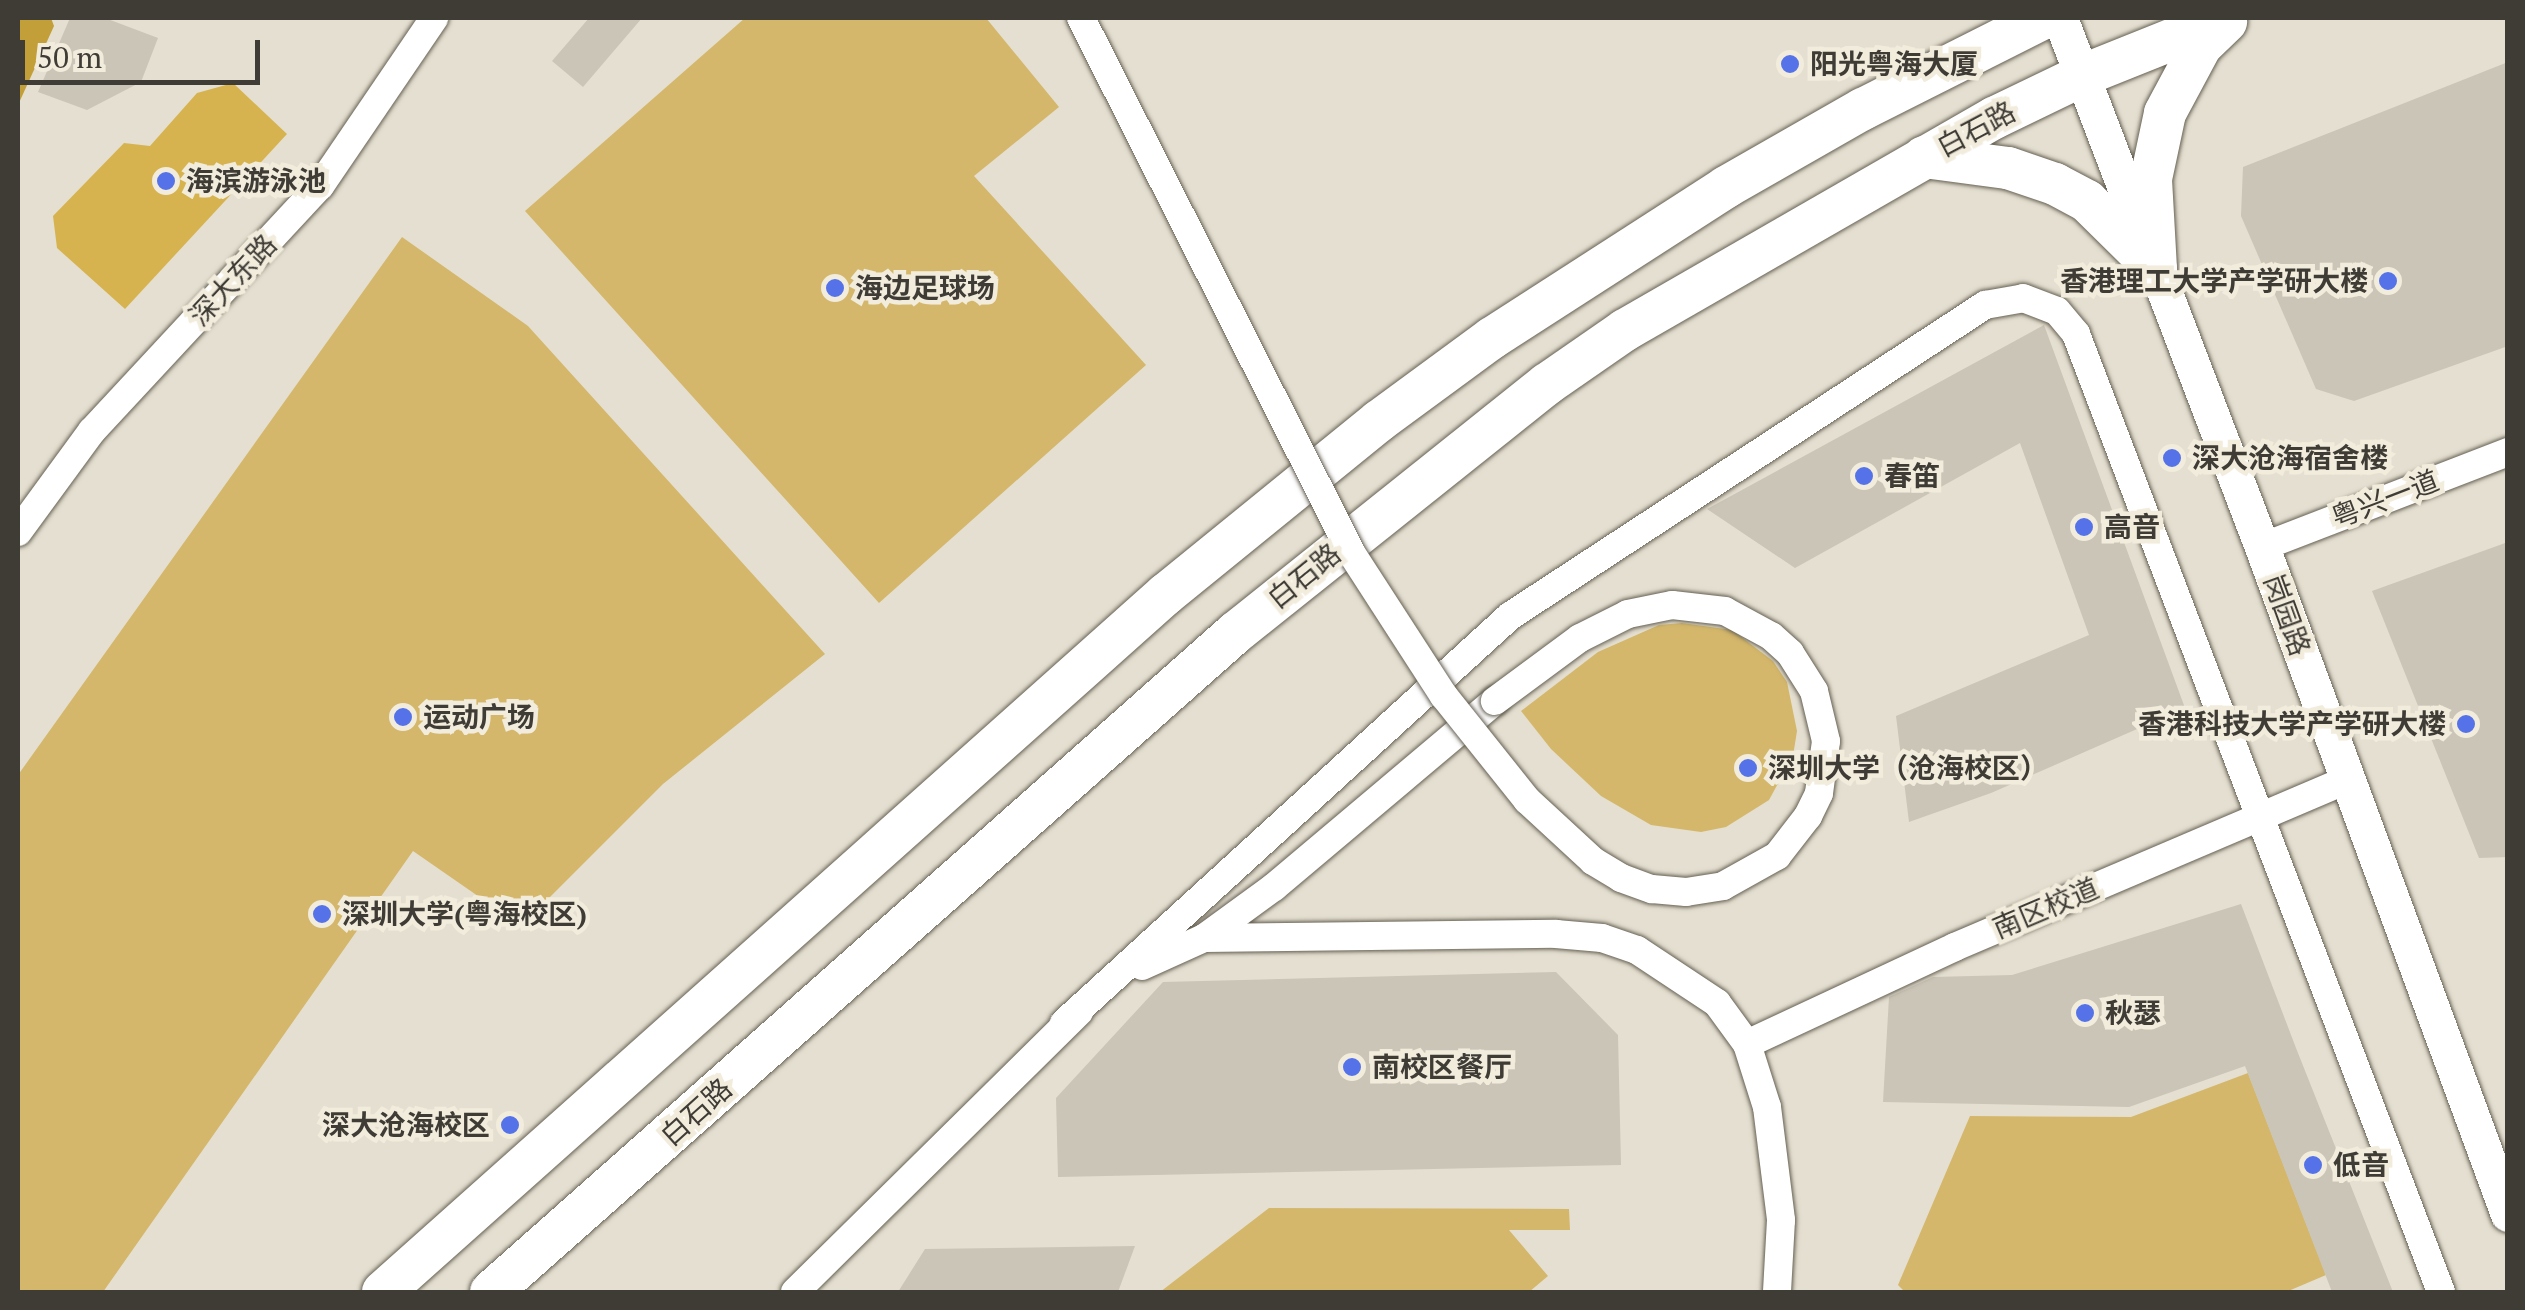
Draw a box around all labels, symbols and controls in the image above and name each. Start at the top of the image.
scale bar [25,20,265,82]
text: 50 m [37,37,102,77]
place label: 阳光粤海大厦 [1810,47,1978,81]
marker: 阳光粤海大厦 [1779,53,1801,75]
street label: 白石路 [1931,94,2021,164]
place label: 海滨游泳池 [186,164,326,198]
marker: 海滨游泳池 [155,170,177,192]
street label: 深大东路 [183,228,283,332]
place label: 香港理工大学产学研大楼 [2060,264,2368,298]
marker: 香港理工大学产学研大楼 [2377,270,2399,292]
place label: 海边足球场 [855,271,995,305]
marker: 海边足球场 [824,277,846,299]
place label: 深大沧海宿舍楼 [2192,441,2388,475]
marker: 深大沧海宿舍楼 [2161,447,2183,469]
place label: 春笛 [1884,459,1940,493]
street label: 粤兴一道 [2327,463,2443,535]
marker: 春笛 [1853,465,1875,487]
place label: 高音 [2104,510,2160,544]
marker: 高音 [2073,516,2095,538]
street label: 白石路 [1261,537,1347,615]
street label: 岗园路 [2257,570,2317,660]
place label: 运动广场 [423,700,535,734]
marker: 运动广场 [392,706,414,728]
place label: 香港科技大学产学研大楼 [2138,707,2446,741]
marker: 香港科技大学产学研大楼 [2455,713,2477,735]
place label: 深圳大学（沧海校区） [1768,751,2048,785]
marker: 深圳大学（沧海校区） [1737,757,1759,779]
street label: 南区校道 [1988,871,2104,945]
place label: 深圳大学(粤海校区) [342,897,587,931]
marker: 深圳大学(粤海校区) [311,903,333,925]
place label: 秋瑟 [2105,996,2161,1030]
marker: 秋瑟 [2074,1002,2096,1024]
place label: 南校区餐厅 [1372,1050,1512,1084]
marker: 南校区餐厅 [1341,1056,1363,1078]
street label: 白石路 [654,1071,738,1153]
place label: 深大沧海校区 [322,1108,490,1142]
marker: 深大沧海校区 [499,1114,521,1136]
place label: 低音 [2333,1148,2389,1182]
marker: 低音 [2302,1154,2324,1176]

